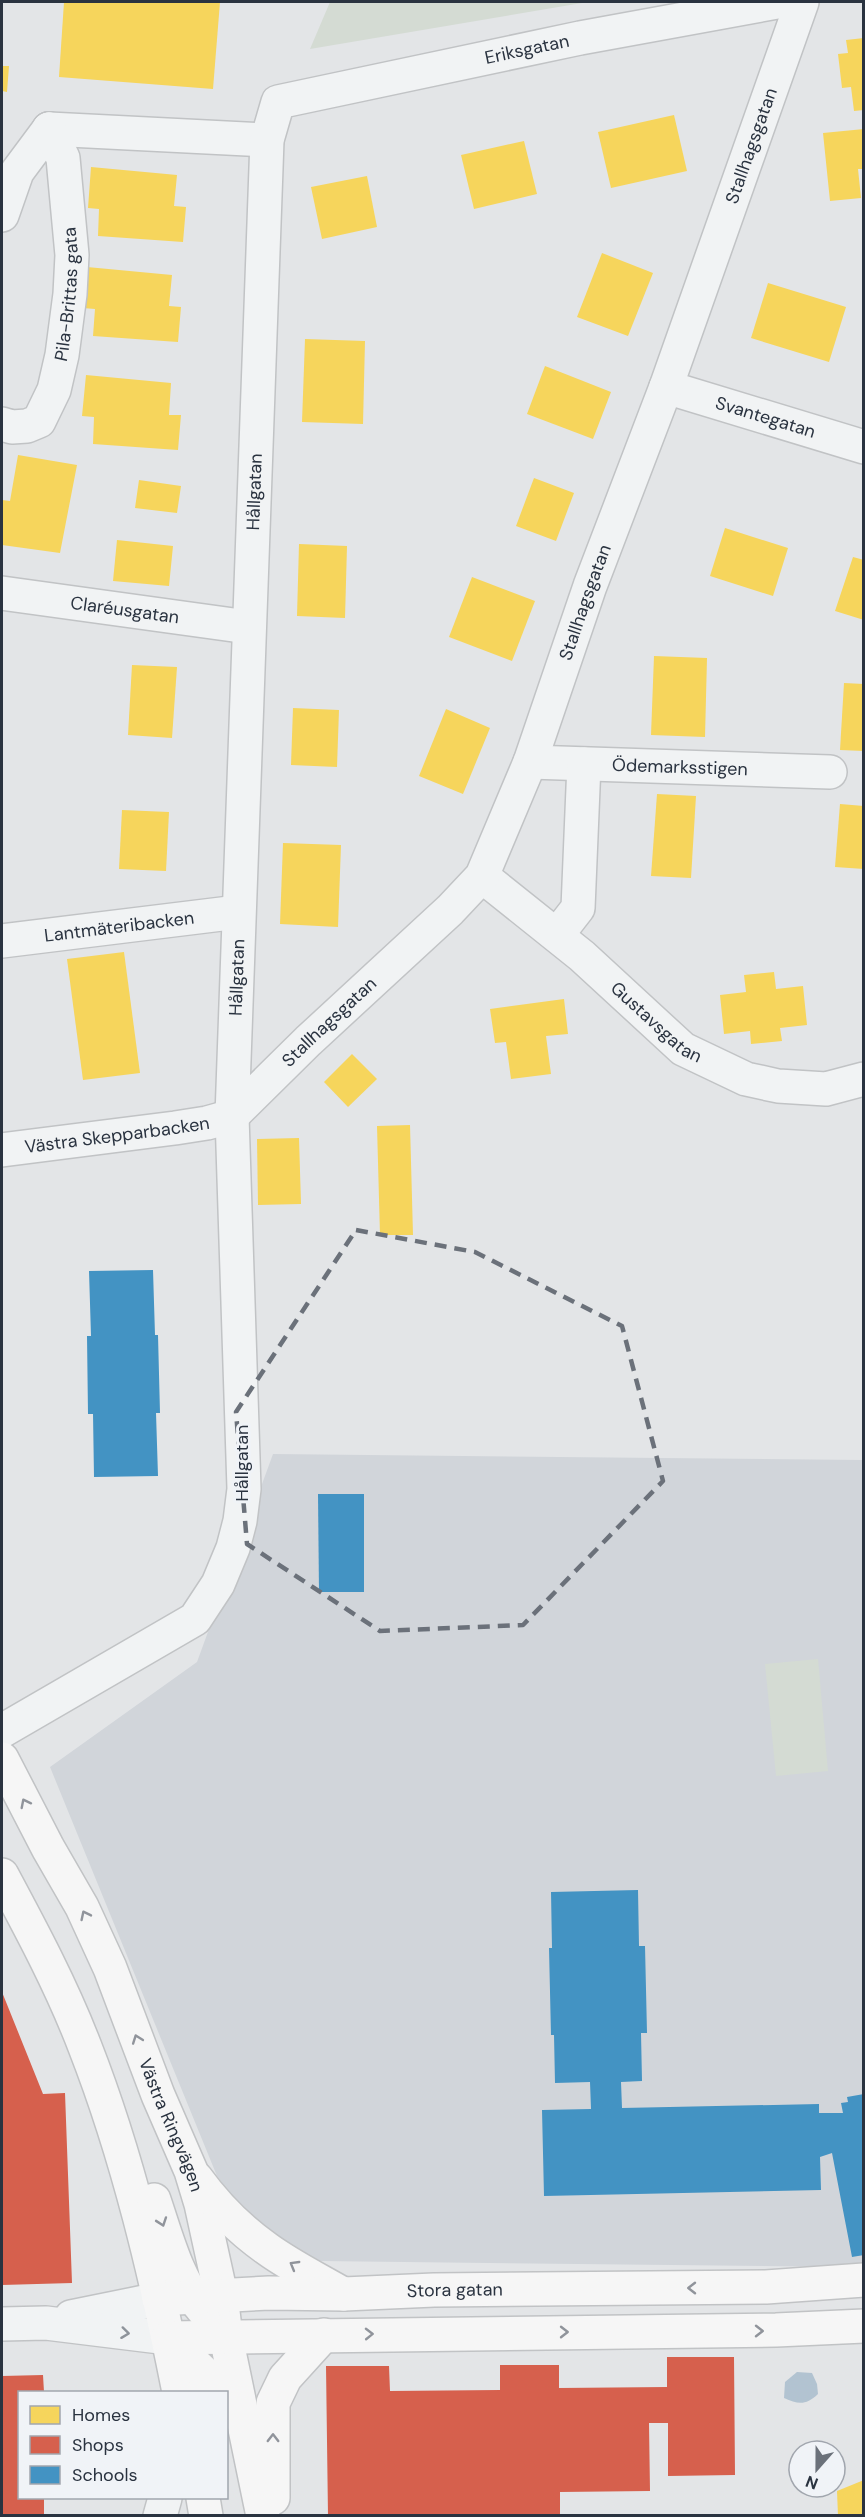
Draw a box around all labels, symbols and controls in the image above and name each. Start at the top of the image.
street label: Eriksgatan [483,29,571,70]
street label: Stallhagsgatan [720,84,783,207]
street label: Pila-Brittas gata [49,226,84,364]
street label: Svantegatan [713,391,818,444]
street label: Hållgatan [241,453,268,531]
street label: Stallhagsgatan [554,541,617,663]
street label: Claréusgatan [69,591,181,629]
street label: Ödemarksstigen [612,753,748,781]
street label: Lantmäteribacken [43,906,195,948]
street label: Hållgatan [224,939,250,1016]
street label: Stallhagsgatan [277,972,382,1072]
street label: Gustavsgatan [605,976,706,1068]
street label: Västra Skepparbacken [23,1111,211,1159]
street label: Hållgatan [230,1425,254,1501]
one-way arrow [21,1799,32,1810]
one-way arrow [81,1910,93,1921]
one-way arrow [132,2034,145,2045]
street label: Västra Ringvägen [133,2055,209,2195]
one-way arrow [154,2216,167,2227]
one-way arrow [290,2261,300,2272]
street label: Stora gatan [406,2277,503,2303]
one-way arrow [688,2282,697,2294]
one-way arrow [754,2325,763,2337]
one-way arrow [120,2326,130,2339]
one-way arrow [559,2326,568,2338]
one-way arrow [364,2328,373,2340]
legend [18,2391,228,2499]
text: Homes [72,2403,130,2427]
text: Shops [72,2433,124,2457]
one-way arrow [267,2434,279,2443]
north arrow [787,2439,847,2499]
text: Schools [72,2463,137,2487]
text: N [803,2471,821,2494]

